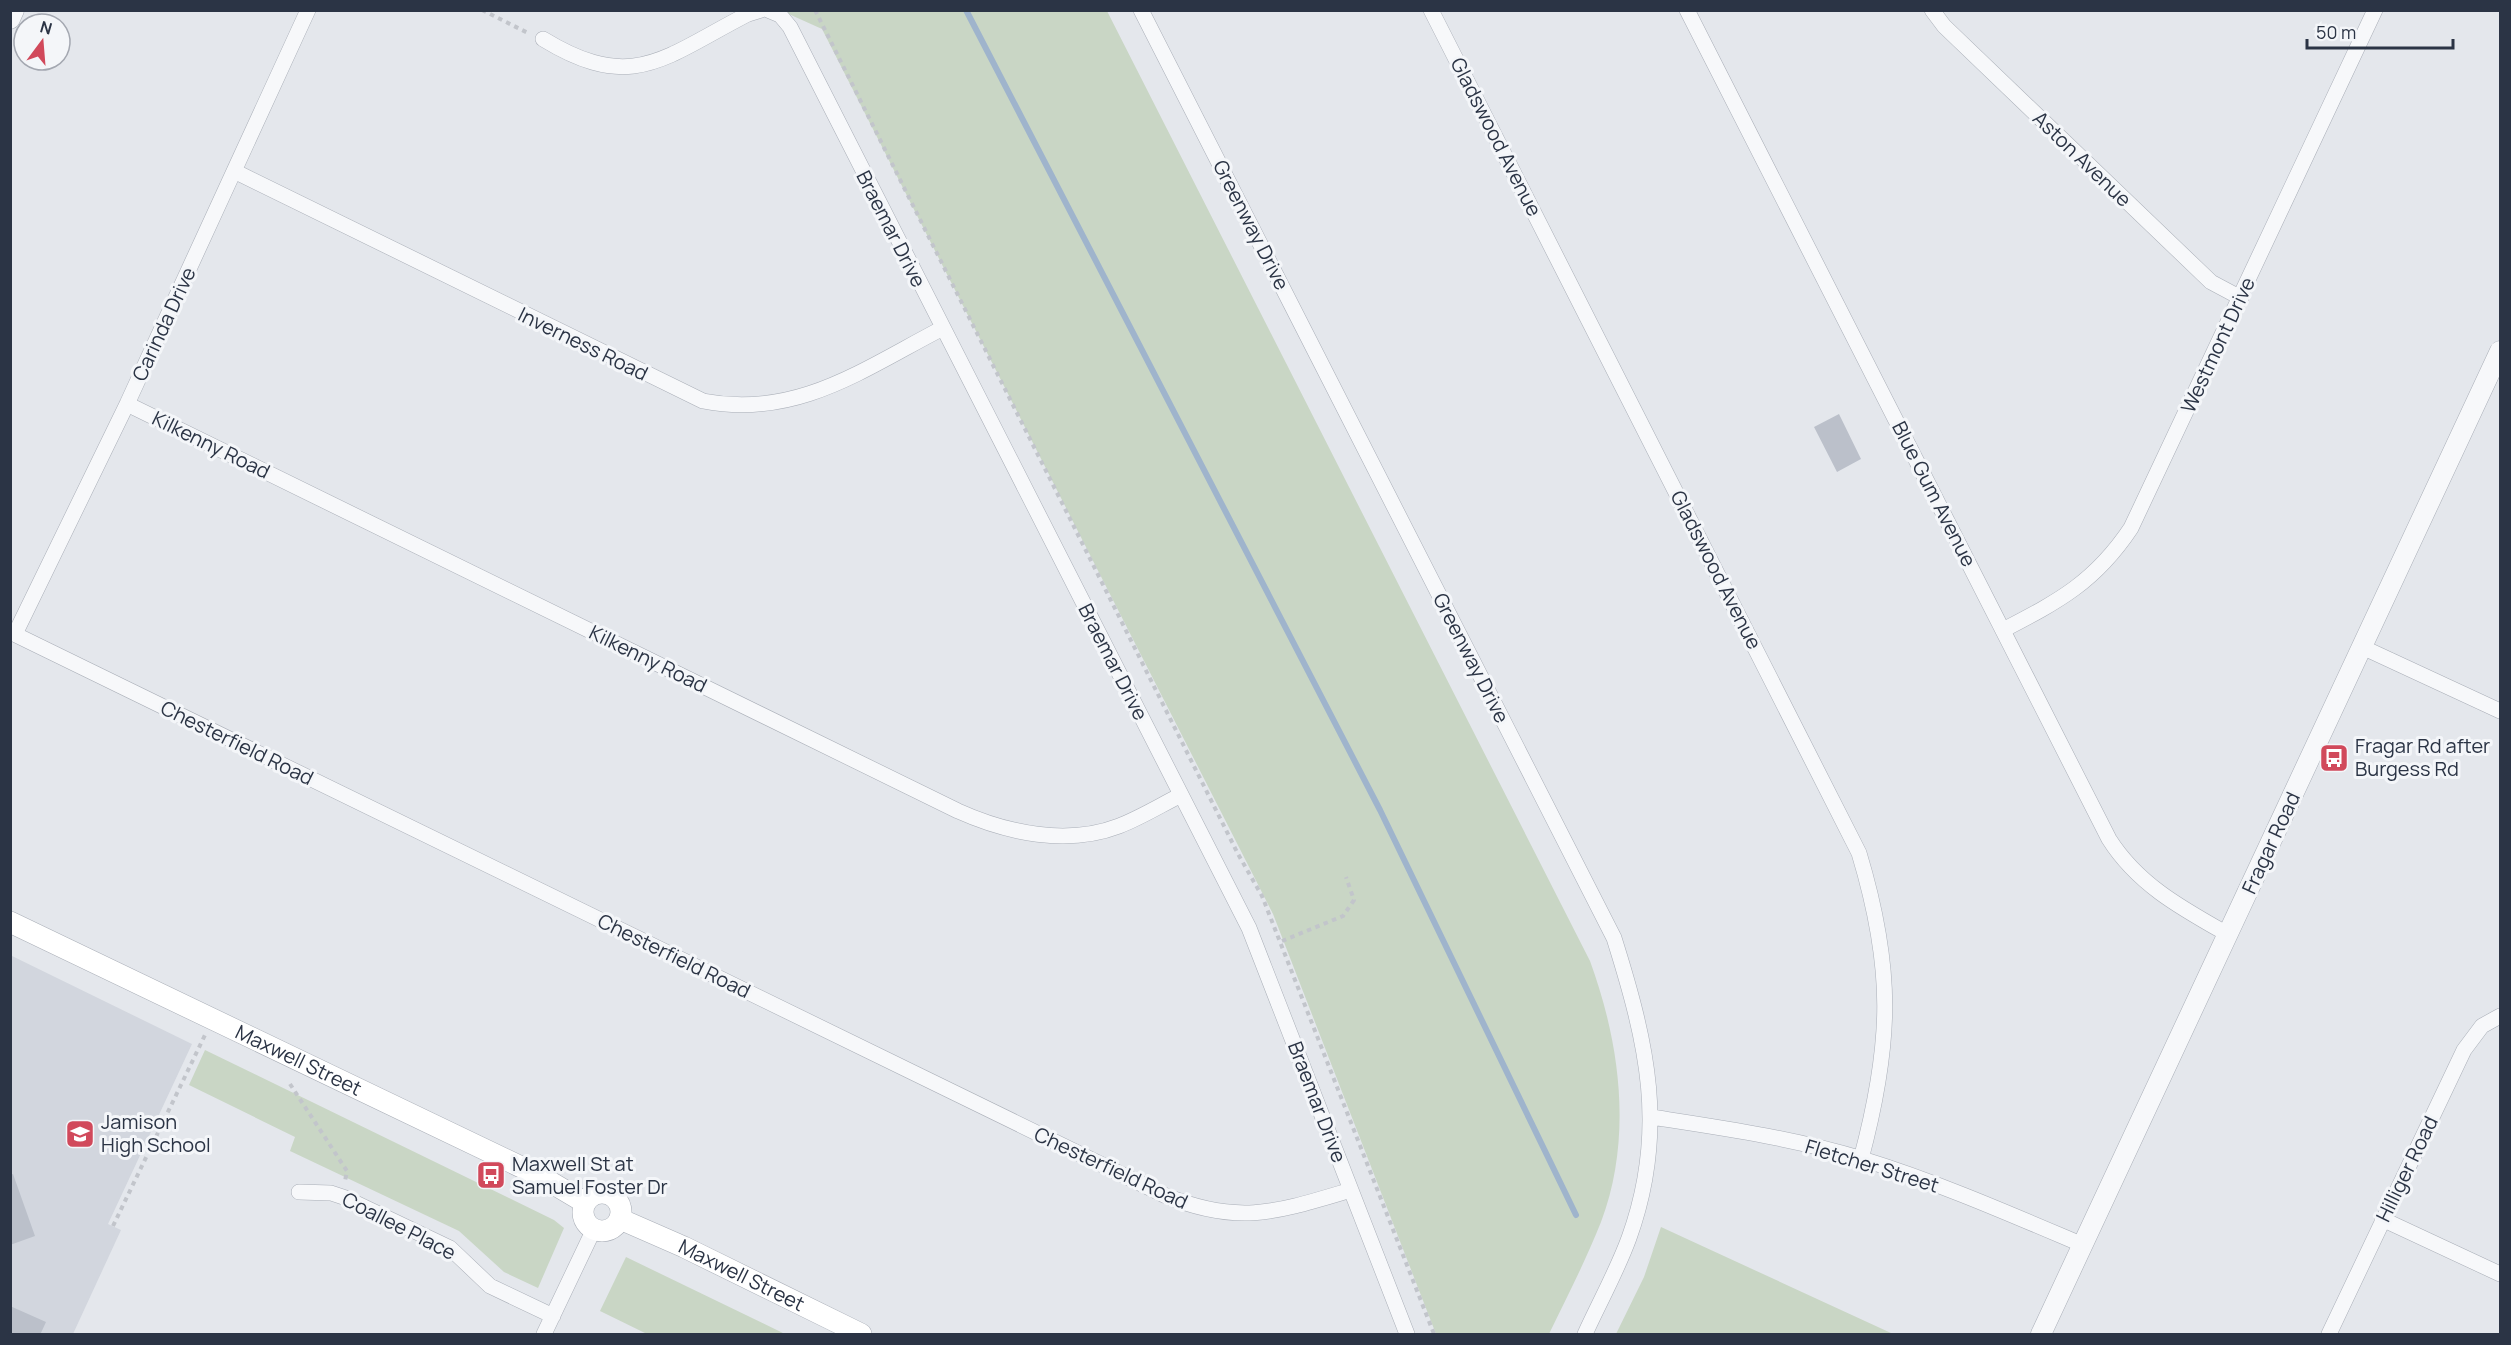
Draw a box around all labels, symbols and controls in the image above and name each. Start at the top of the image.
north arrow [12,12,72,72]
scale bar [2307,12,2452,50]
text: N [38,15,55,40]
text: 50 m [2316,20,2356,44]
street label: Gladswood Avenue [1445,53,1548,221]
street label: Aston Avenue [2027,105,2137,212]
street label: Greenway Drive [1207,155,1296,294]
street label: Braemar Drive [850,166,932,292]
street label: Carinda Drive [125,262,202,385]
street label: Westmont Drive [2174,272,2261,417]
street label: Inverness Road [514,300,653,387]
street label: Kilkenny Road [148,404,274,485]
street label: Blue Gum Avenue [1886,416,1983,571]
street label: Gladswood Avenue [1665,486,1768,654]
street label: Greenway Drive [1427,588,1516,727]
street label: Braemar Drive [1072,599,1154,725]
street label: Kilkenny Road [585,618,711,699]
street label: Chesterfield Road [156,694,318,791]
place label: Fragar Rd after Burgess Rd [2355,732,2490,782]
bus stop icon: Fragar Rd after Burgess Rd [2318,742,2350,774]
street label: Fragar Road [2235,787,2306,898]
street label: Chesterfield Road [593,907,755,1004]
street label: Maxwell Street [231,1018,366,1102]
street label: Braemar Drive [1282,1037,1353,1166]
place label: Jamison High School [101,1108,211,1158]
street label: Hilliger Road [2369,1111,2444,1226]
school or university icon: Jamison High School [64,1118,96,1150]
street label: Chesterfield Road [1030,1120,1192,1215]
street label: Fletcher Street [1802,1132,1942,1199]
place label: Maxwell St at Samuel Foster Dr [512,1150,668,1200]
bus stop icon: Maxwell St at Samuel Foster Dr [475,1159,507,1191]
street label: Coallee Place [338,1185,461,1266]
street label: Maxwell Street [674,1232,809,1317]

